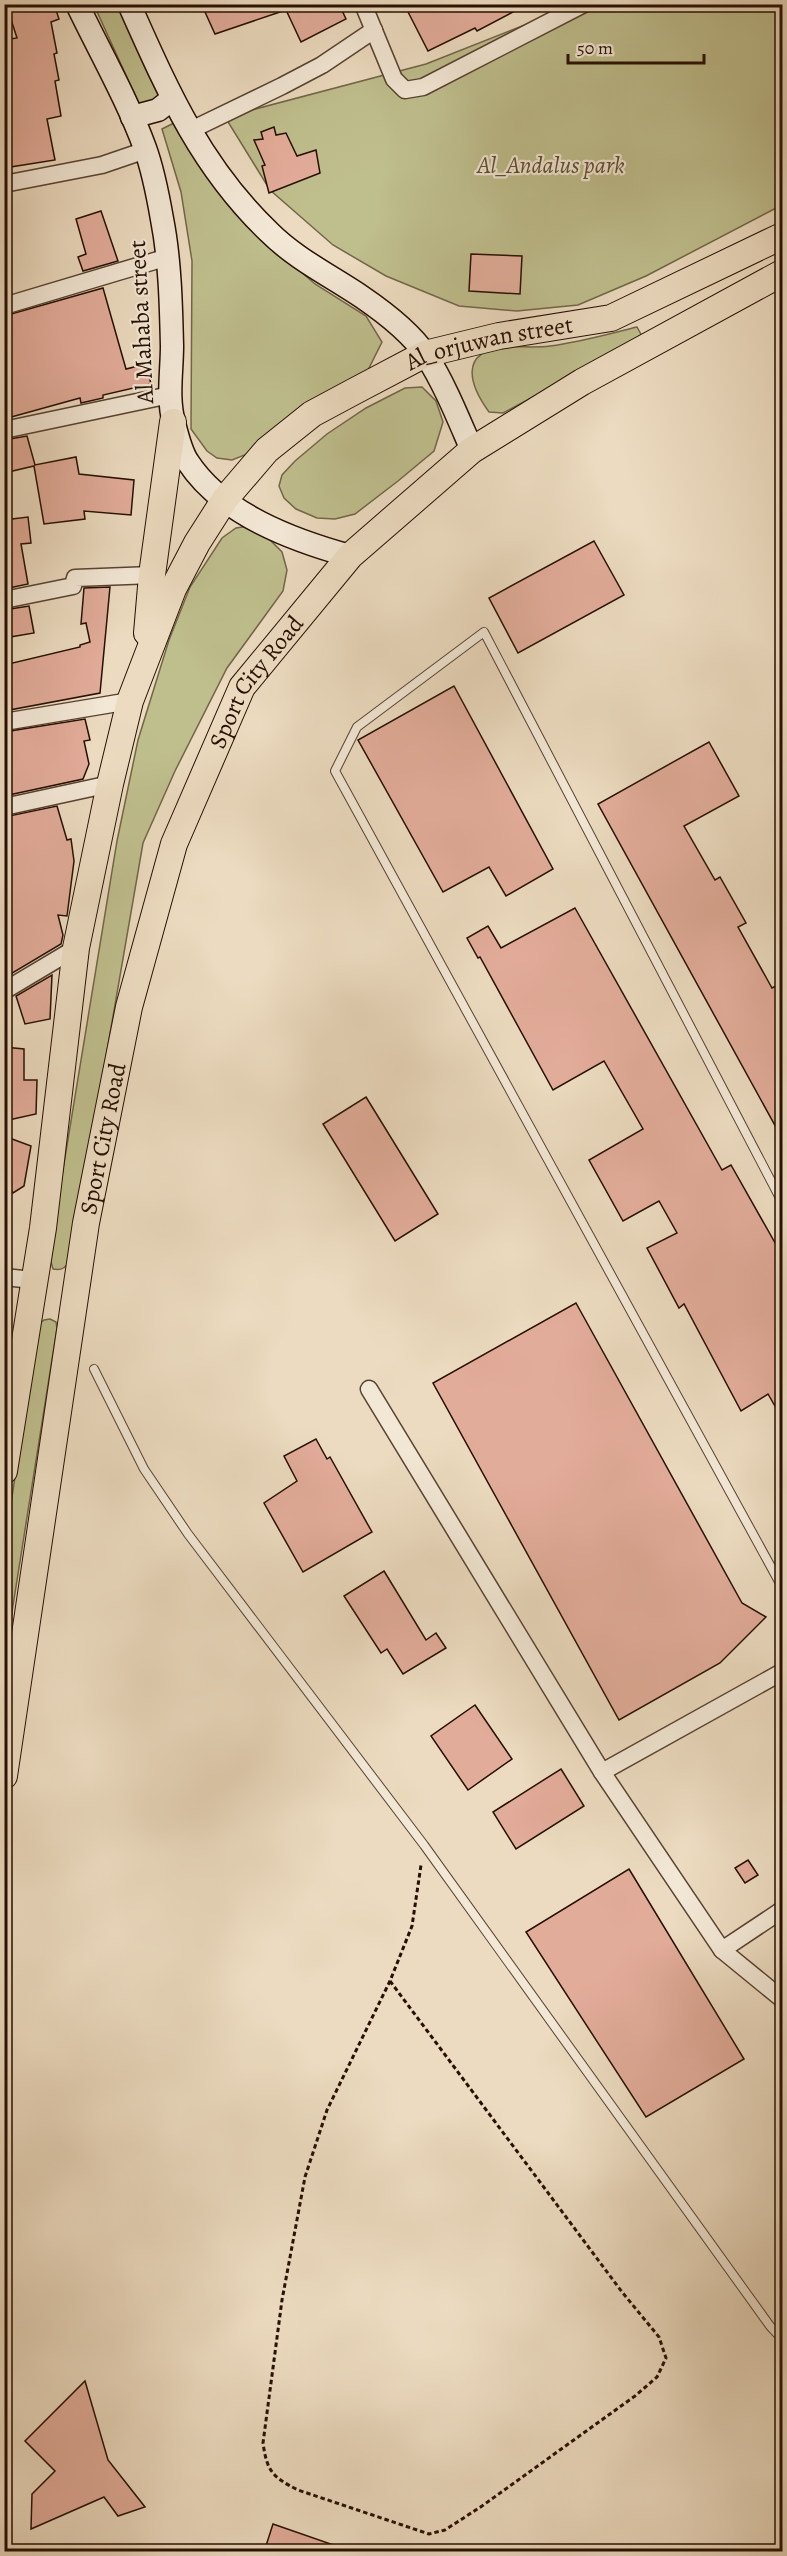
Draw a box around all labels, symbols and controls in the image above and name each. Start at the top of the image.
scale bar [568,27,704,65]
text: 50 m [577,36,613,60]
park label: Al_Andalus park [475,149,625,181]
street label: Al Mahaba street [121,239,161,405]
street label: Al_orjuwan street [398,308,575,378]
street label: Sport City Road [201,608,311,753]
street label: Sport City Road [72,1060,134,1217]

